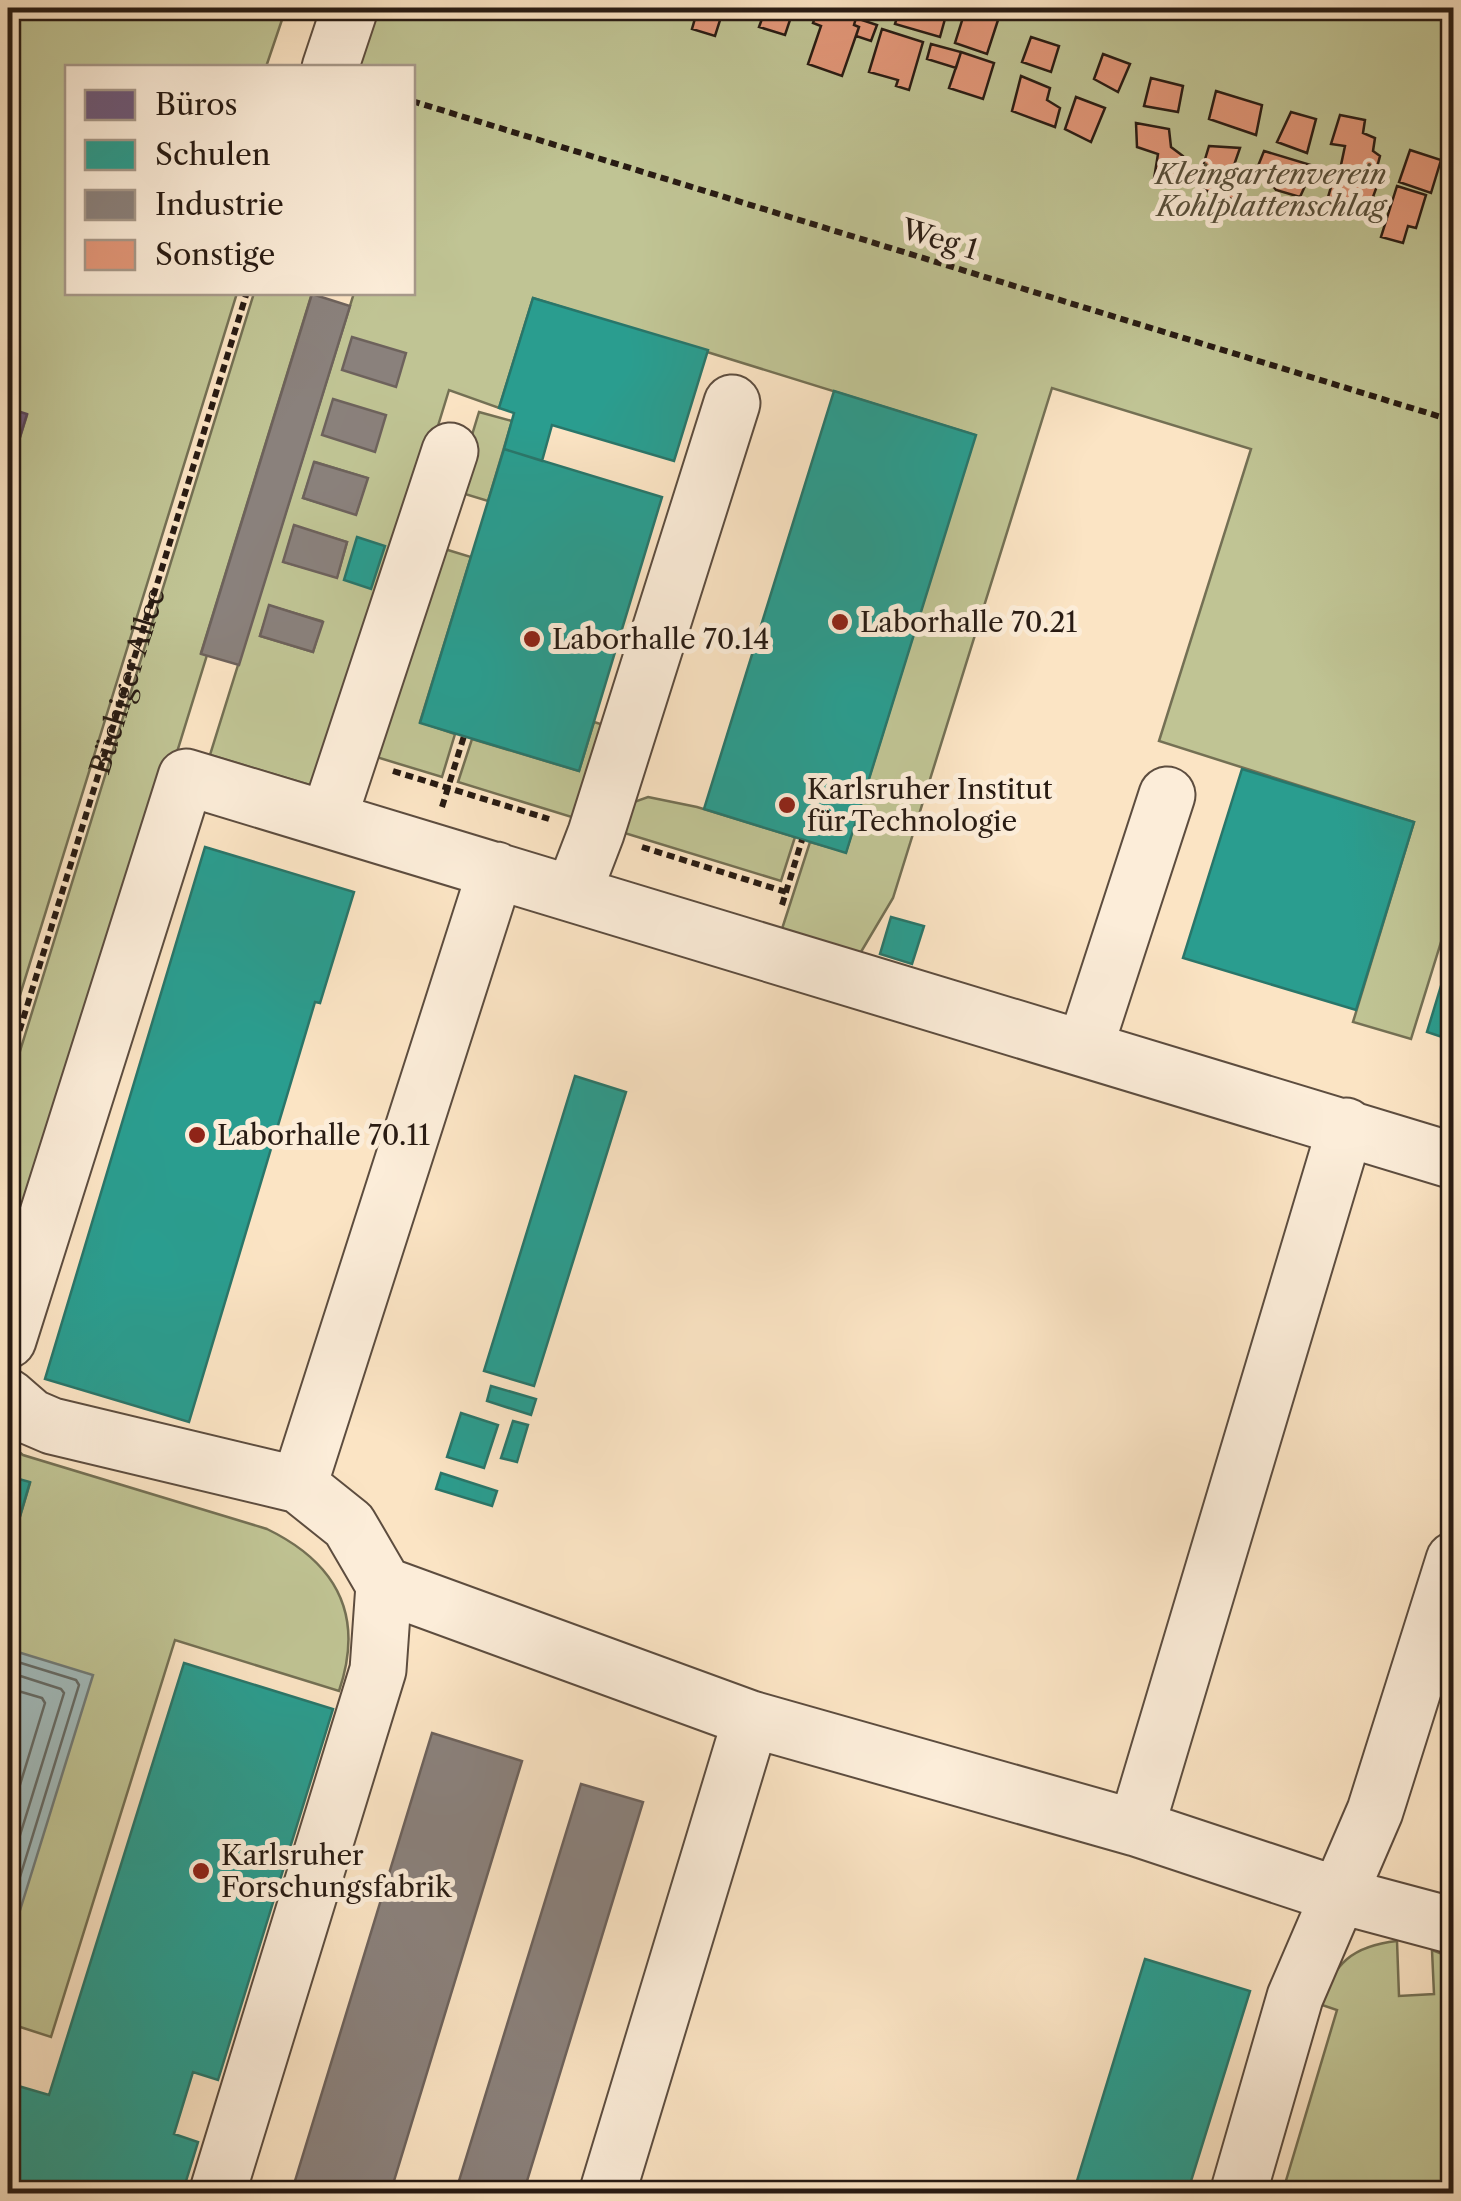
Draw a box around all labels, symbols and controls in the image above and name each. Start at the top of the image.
legend [65,65,415,295]
text: Büros [155,86,238,123]
text: Schulen [155,136,271,173]
park label: Kleingartenverein Kohlplattenschlag [1153,157,1388,223]
text: Industrie [155,186,284,223]
street label: Weg 1 [897,211,982,267]
text: Sonstige [155,236,275,273]
street label: Büchiger Allee [82,583,172,779]
place label: Laborhalle 70.21 [860,605,1077,639]
marker: Laborhalle 70.21 [829,611,851,633]
place label: Laborhalle 70.14 [552,622,769,656]
marker: Laborhalle 70.14 [521,628,543,650]
place label: Karlsruher Institut für Technologie [807,772,1052,838]
marker: Karlsruher Institut für Technologie [776,794,798,816]
place label: Laborhalle 70.11 [217,1118,430,1152]
marker: Laborhalle 70.11 [186,1124,208,1146]
place label: Karlsruher Forschungsfabrik [221,1838,453,1904]
marker: Karlsruher Forschungsfabrik [190,1860,212,1882]

